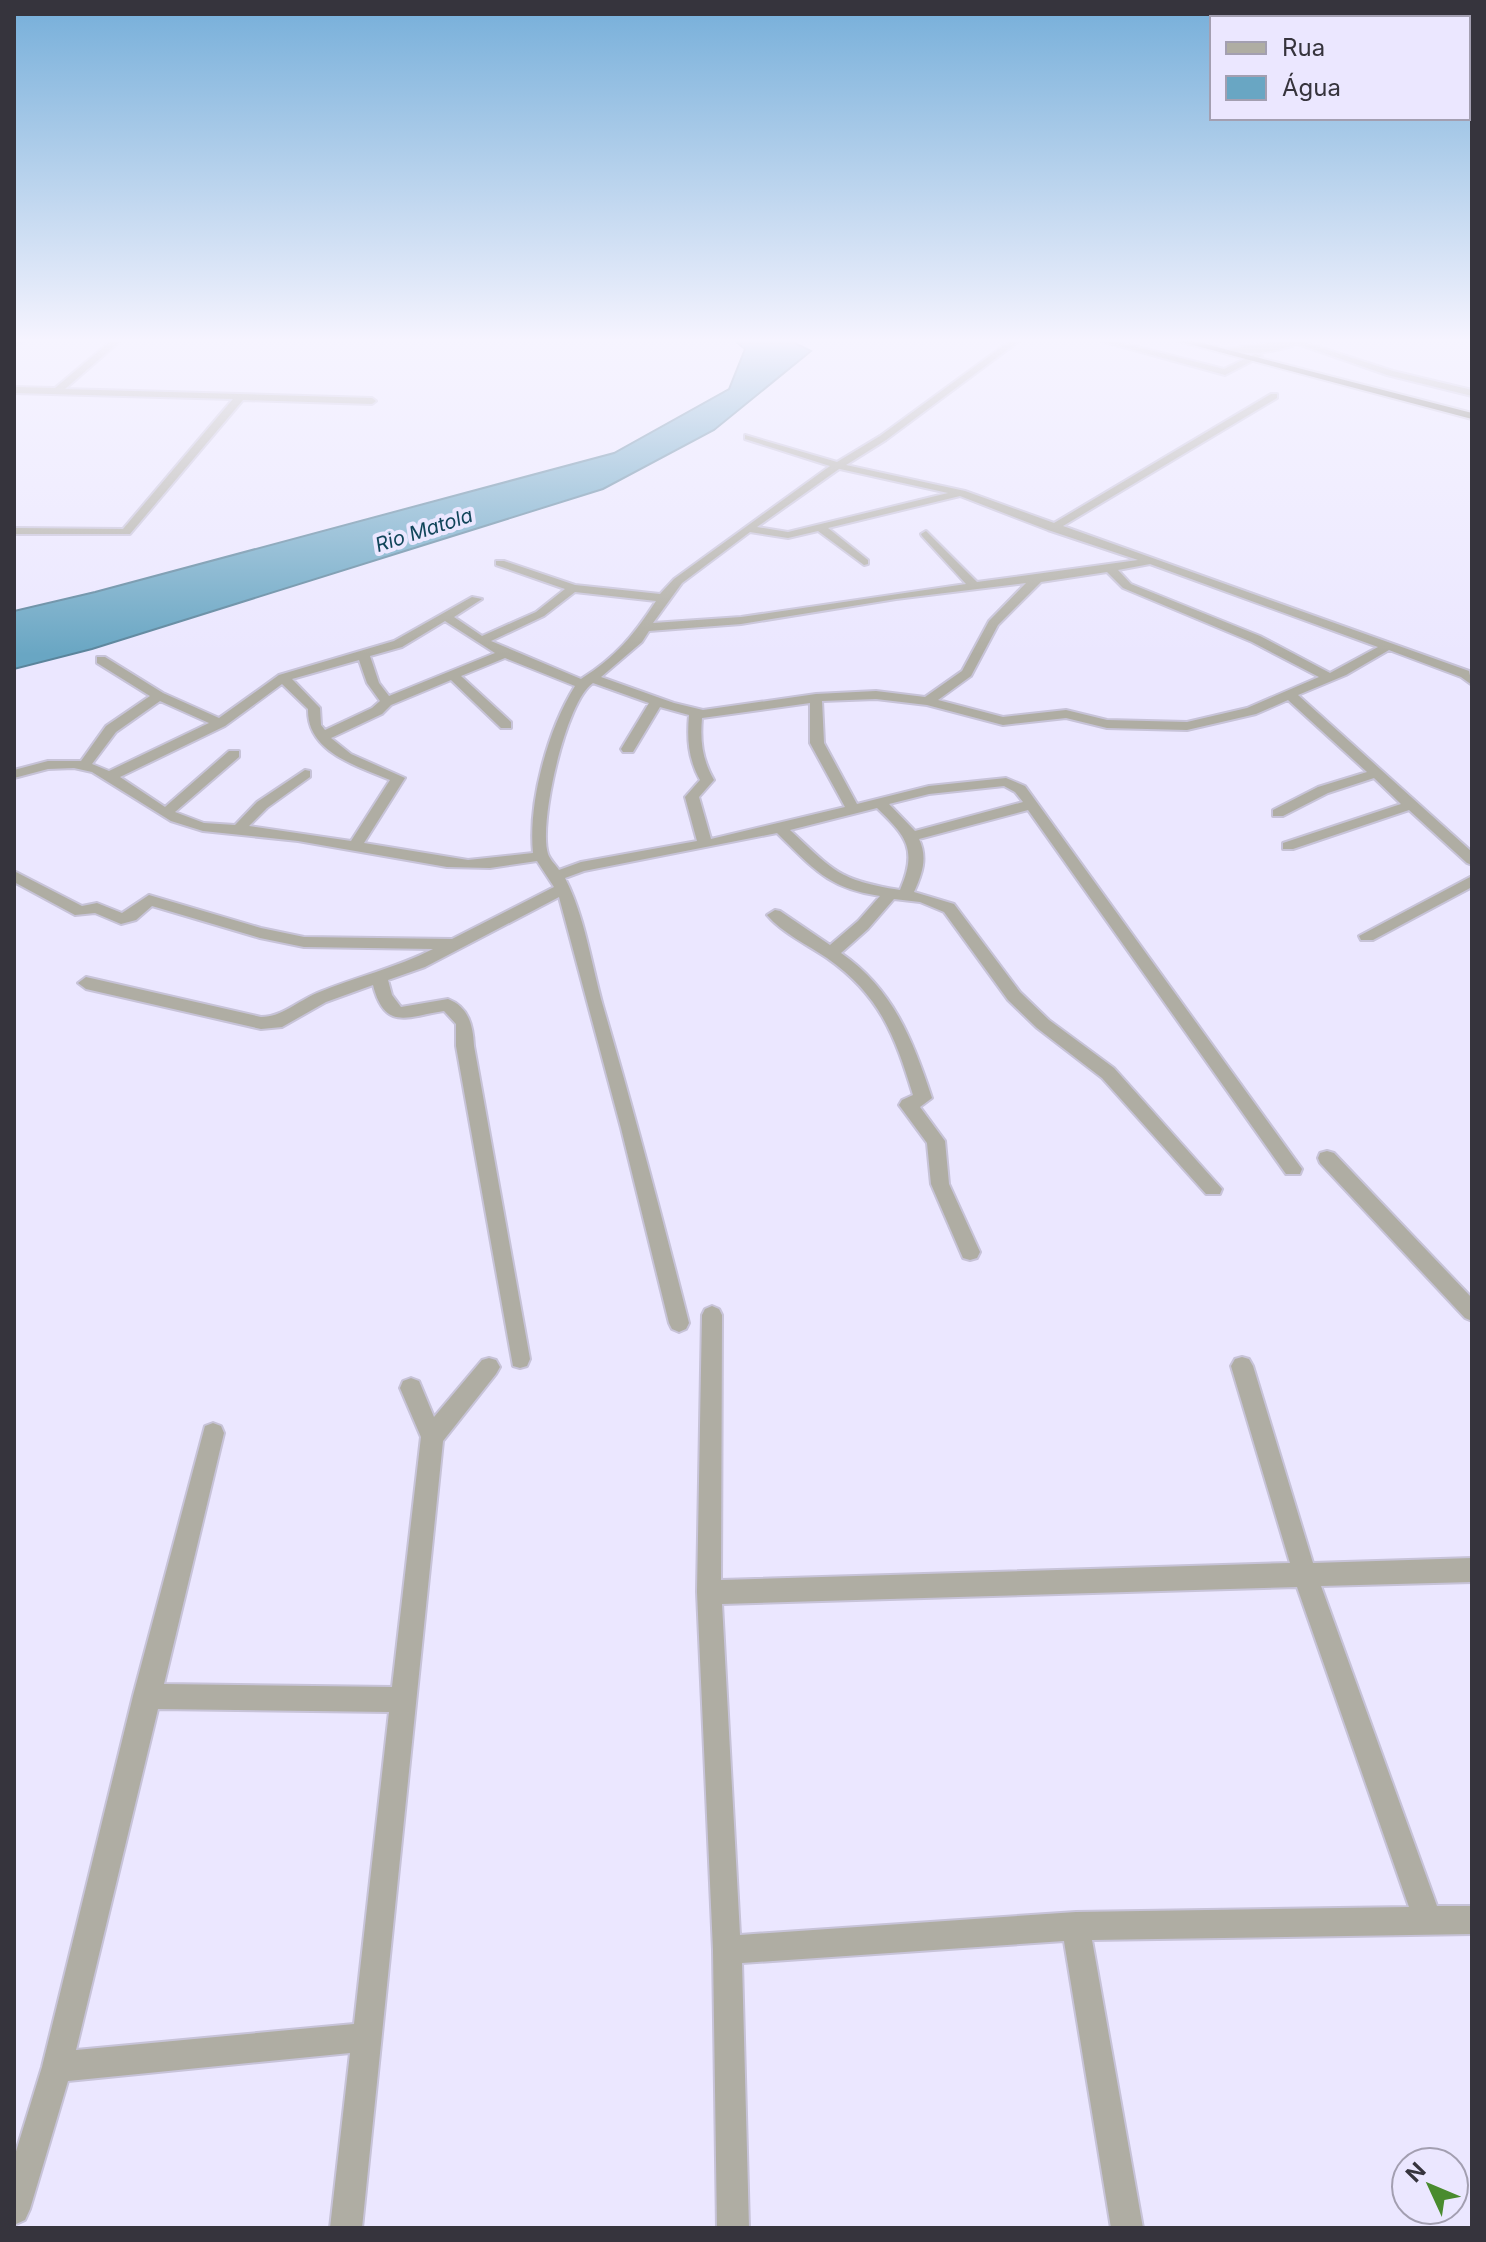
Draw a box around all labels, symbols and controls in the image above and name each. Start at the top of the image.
legend [1210,16,1470,120]
text: Rua [1282,33,1325,62]
text: Água [1282,72,1341,102]
water label: Rio Matola [372,503,476,557]
north arrow [1390,2146,1470,2226]
text: N [1400,2157,1431,2187]

